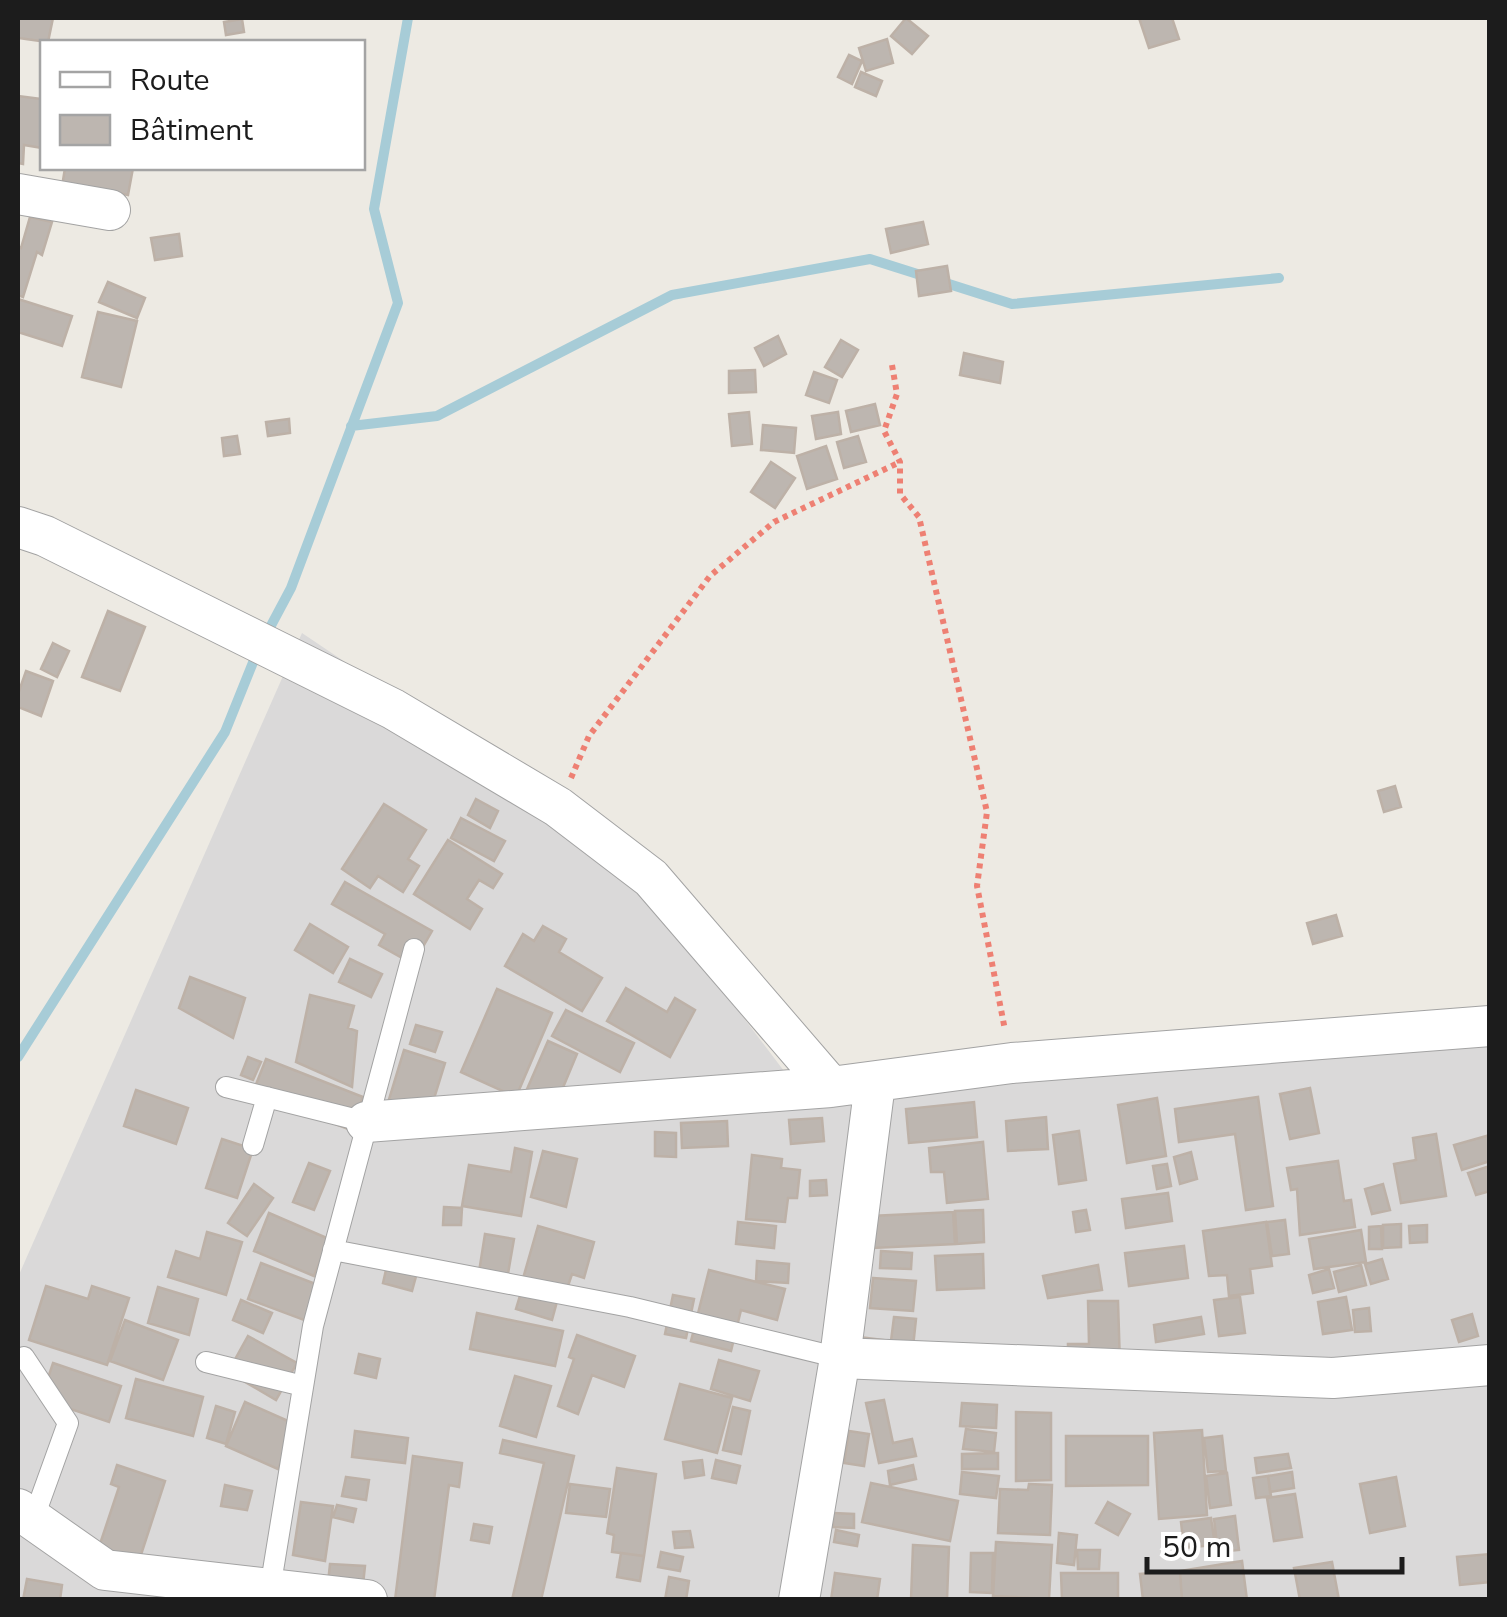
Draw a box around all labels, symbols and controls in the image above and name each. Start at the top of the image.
legend [40,40,365,170]
text: Route [130,60,210,101]
text: Bâtiment [130,110,253,151]
scale bar [1147,1512,1402,1574]
text: 50 m [1162,1527,1231,1568]

